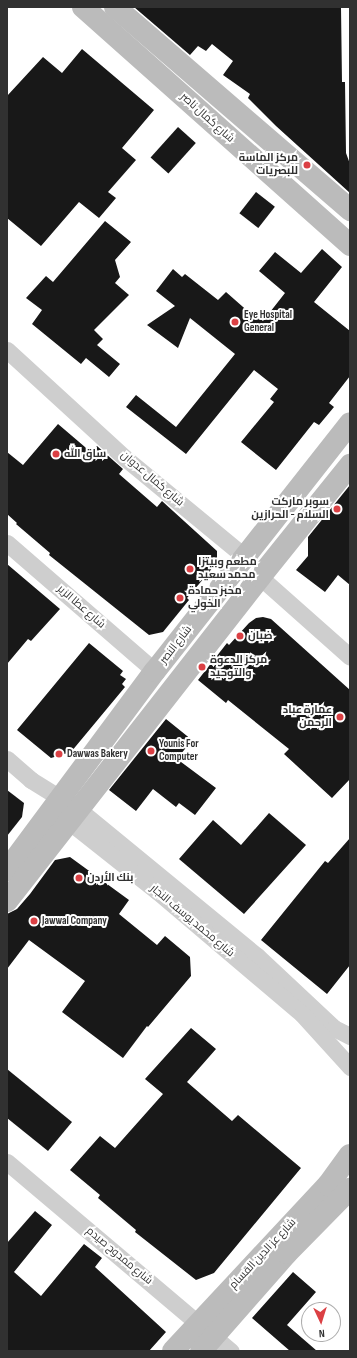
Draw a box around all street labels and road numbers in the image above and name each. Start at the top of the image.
street label: شارع كمال ناصر [177,90,237,146]
street label: شارع كمال عدوان [118,449,186,509]
street label: شارع عطا الزير [54,583,108,631]
street label: شارع النصر [157,623,195,667]
street label: شارع محمد يوسف النجار [147,882,237,960]
street label: شارع عز الدين القسام [227,1216,299,1292]
street label: شارع ممدوح صيدم [83,1224,155,1288]

